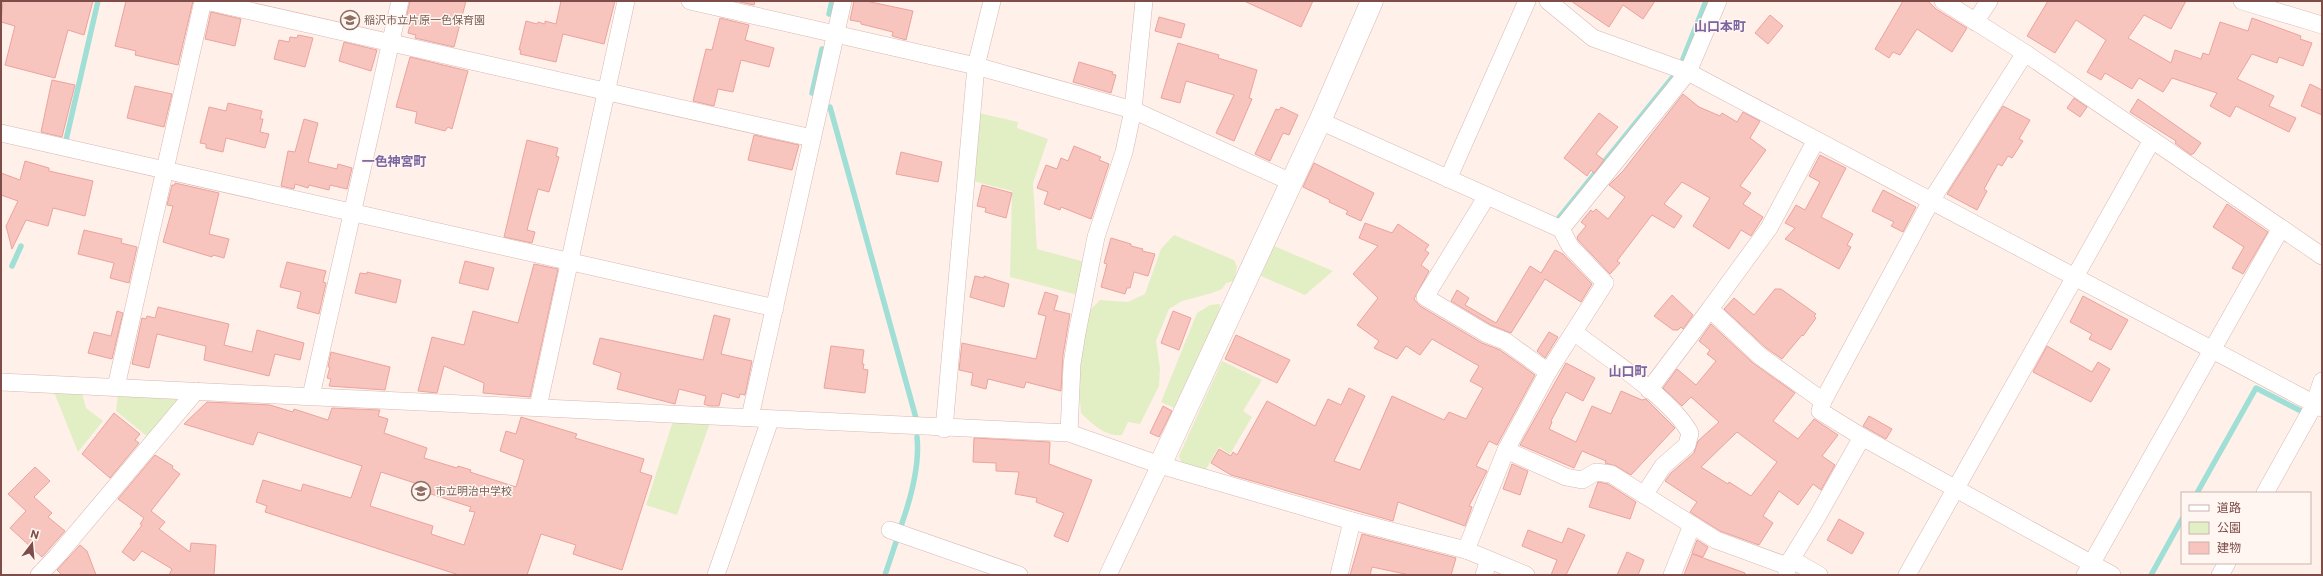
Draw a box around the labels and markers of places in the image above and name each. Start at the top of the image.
school or university icon: 稲沢市立片原一色保育園 [339,9,361,31]
place label: 稲沢市立片原一色保育園 [364,13,485,26]
school or university icon: 市立明治中学校 [410,480,432,502]
place label: 市立明治中学校 [435,484,512,497]

